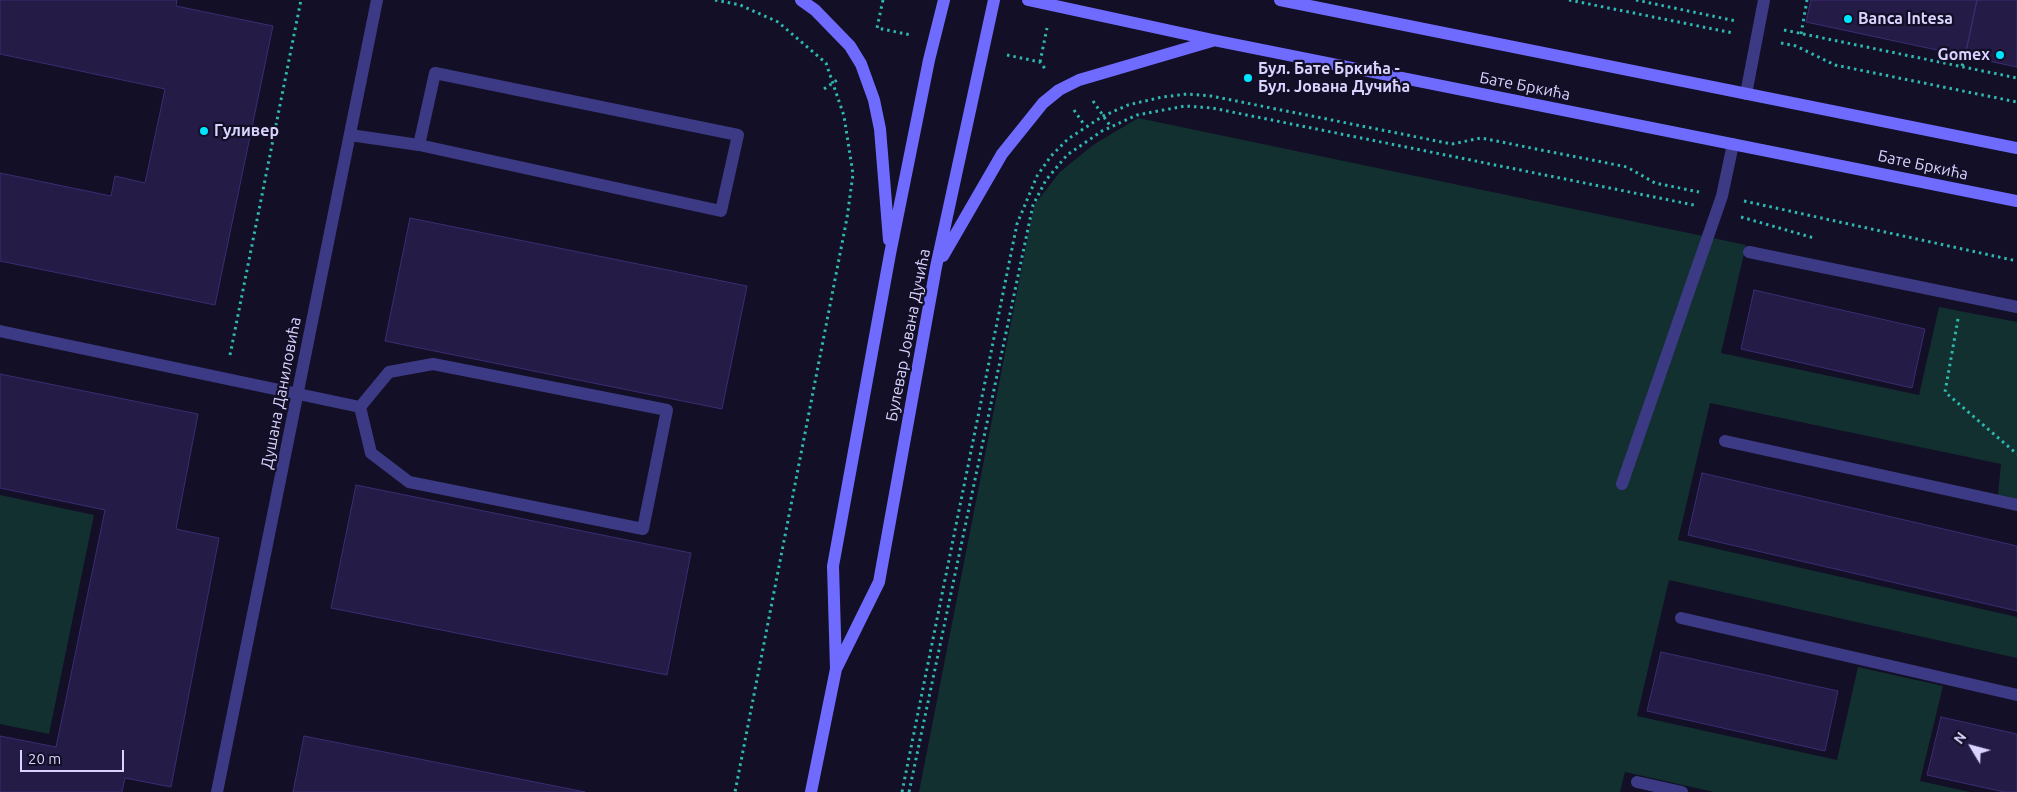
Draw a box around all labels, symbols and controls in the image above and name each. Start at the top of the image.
place label: Banca Intesa [1858,9,1953,29]
marker: Banca Intesa [1842,13,1854,25]
place label: Gomex [1938,45,1990,65]
marker: Gomex [1994,49,2006,61]
place label: Бул. Бате Бркића - Бул. Јована Дучића [1258,59,1410,97]
street label: Бате Бркића [1478,68,1572,104]
marker: Бул. Бате Бркића - Бул. Јована Дучића [1242,72,1254,84]
place label: Гуливер [214,121,279,141]
marker: Гуливер [198,125,210,137]
street label: Бате Бркића [1876,146,1970,184]
street label: Булевар Јована Дучића [882,247,934,423]
street label: Душана Даниловића [257,315,305,471]
north arrow [1947,722,1997,772]
text: N [1950,729,1970,747]
scale bar [22,740,126,772]
text: 20 m [28,750,61,767]

